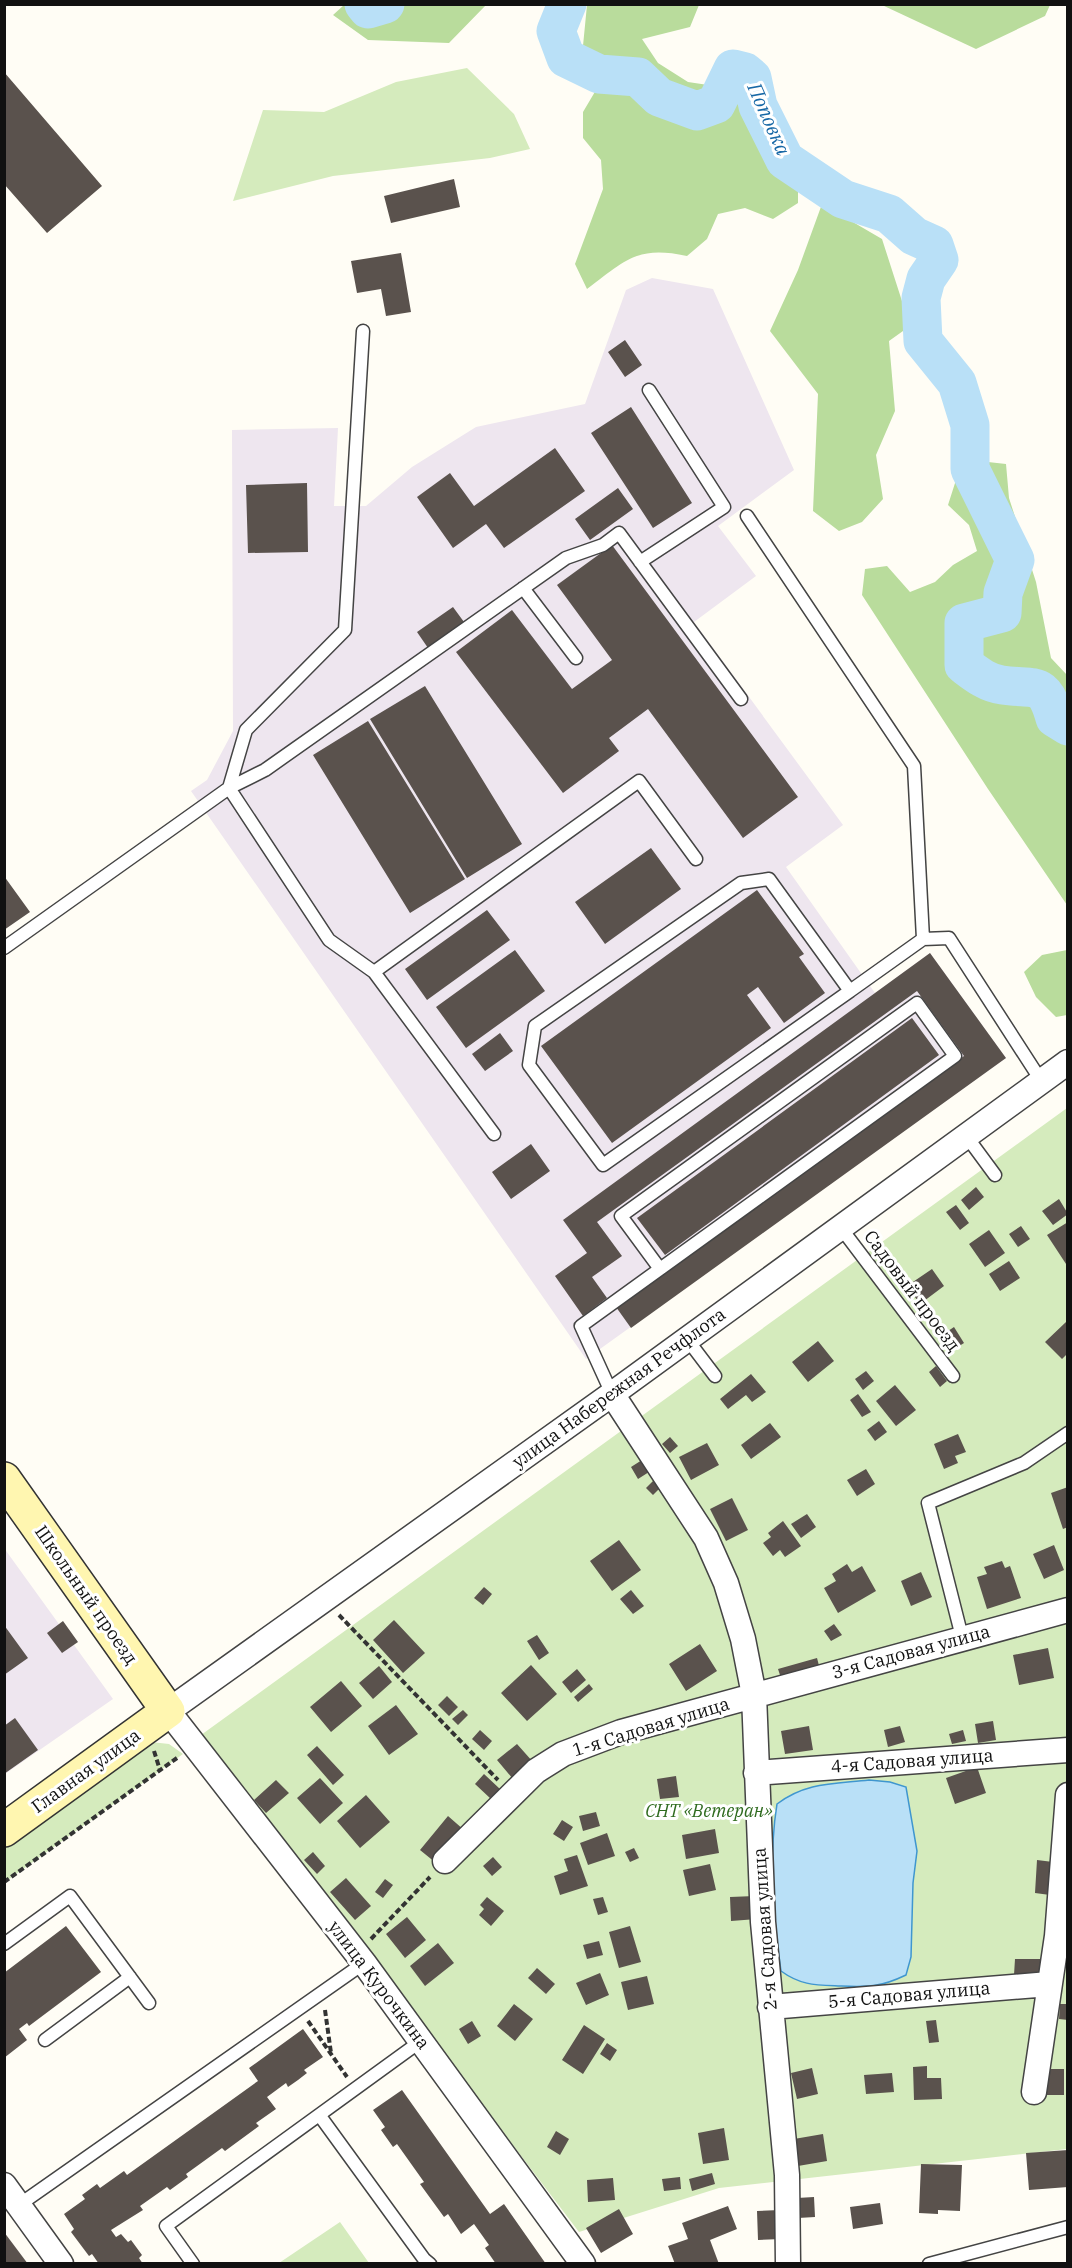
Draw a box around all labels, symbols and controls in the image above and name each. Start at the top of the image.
water label: Поповка [741,77,797,159]
street label: Садовый проезд [859,1225,966,1356]
street label: улица Набережная Речфлота [507,1302,730,1473]
street label: Школьный проезд [30,1521,143,1669]
street label: 3-я Садовая улица [829,1619,993,1684]
street label: 1-я Садовая улица [570,1692,732,1761]
street label: Главная улица [27,1723,145,1818]
street label: 4-я Садовая улица [830,1743,994,1778]
park label: СНТ «Ветеран» [645,1799,773,1822]
street label: 2-я Садовая улица [747,1847,782,2011]
street label: улица Курочкина [323,1916,435,2054]
street label: 5-я Садовая улица [827,1976,991,2013]

